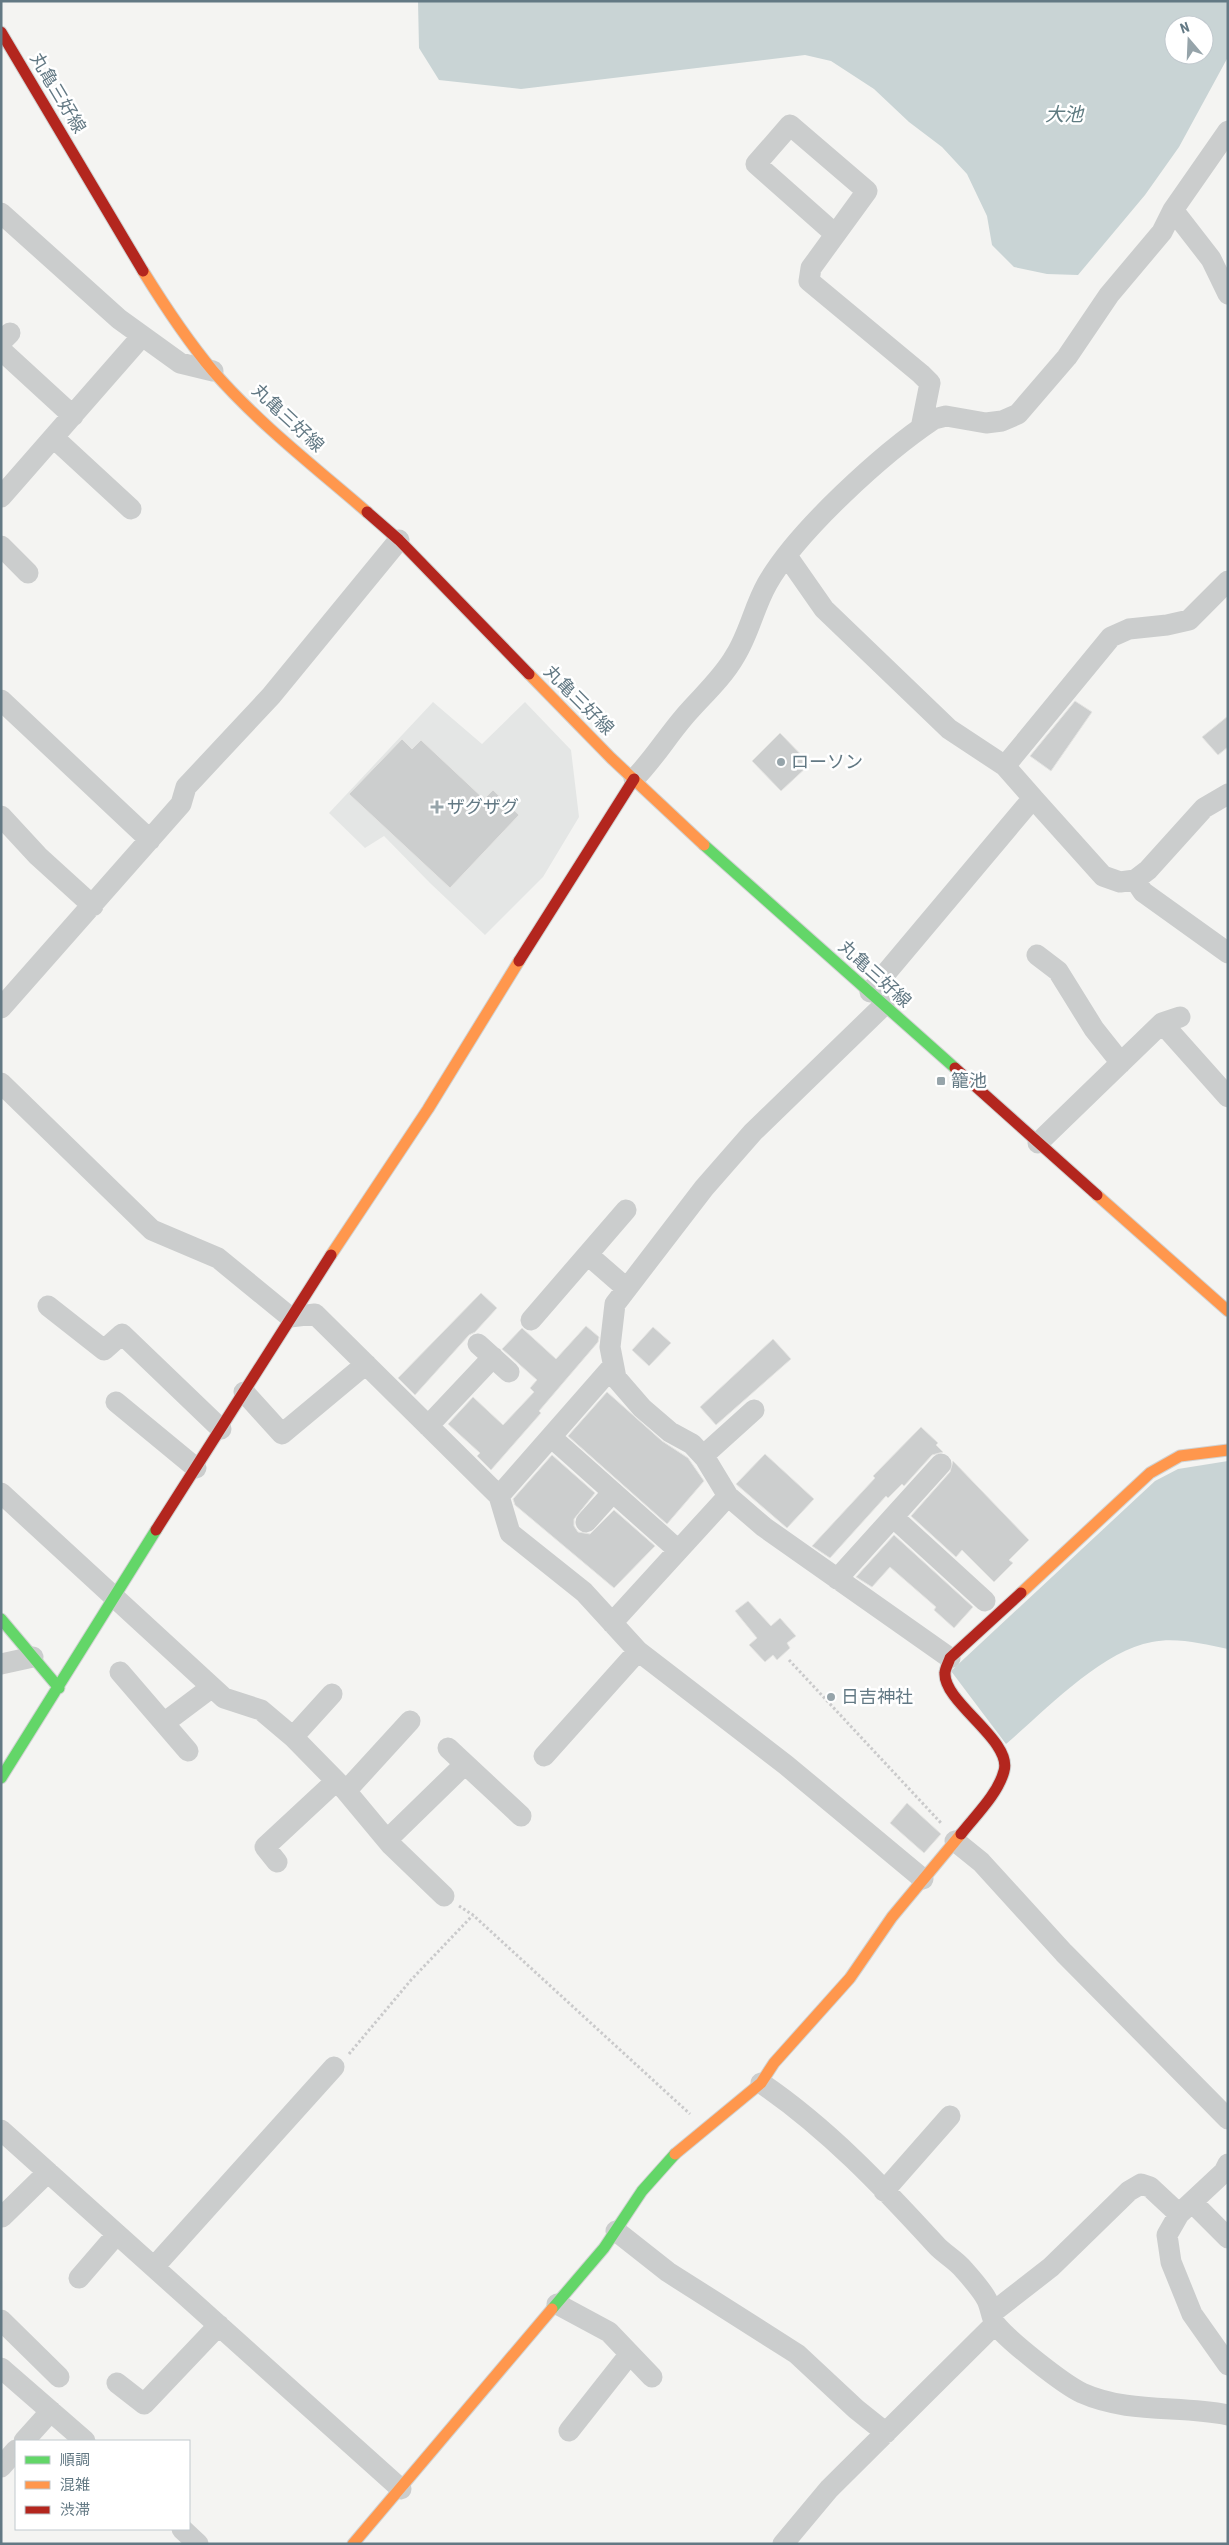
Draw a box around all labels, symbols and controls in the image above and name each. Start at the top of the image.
north arrow [1164,15,1214,65]
text: N [1178,19,1191,37]
street label: 丸亀三好線 [26,49,91,137]
water label: 大池 [1045,103,1085,126]
street label: 丸亀三好線 [248,379,328,456]
street label: 丸亀三好線 [540,660,619,739]
place label: ローソン [791,751,863,772]
marker: ローソン [775,756,787,768]
place label: ザグザグ [447,796,519,817]
marker: ザグザグ [431,801,443,813]
street label: 丸亀三好線 [835,936,916,1012]
place label: 籠池 [951,1070,987,1091]
marker: 籠池 [935,1075,947,1087]
place label: 日吉神社 [841,1686,913,1707]
marker: 日吉神社 [825,1691,837,1703]
legend [15,2440,190,2530]
text: 順調 [60,2451,90,2469]
text: 混雑 [60,2476,90,2494]
text: 渋滞 [60,2501,90,2519]

